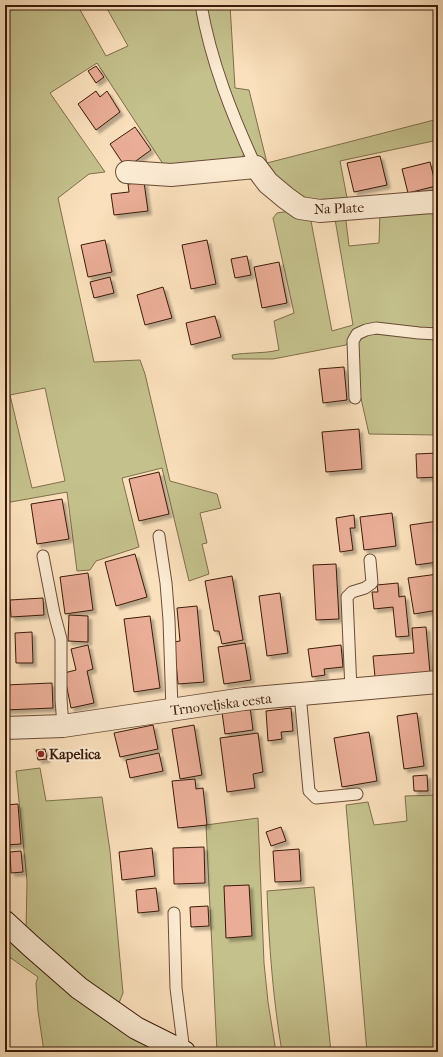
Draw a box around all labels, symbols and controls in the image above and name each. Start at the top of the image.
street label: Na Plate [313,199,365,218]
street label: Trnoveljska cesta [169,690,273,719]
place label: Kapelica [49,746,101,763]
marker: Kapelica [36,749,46,759]

